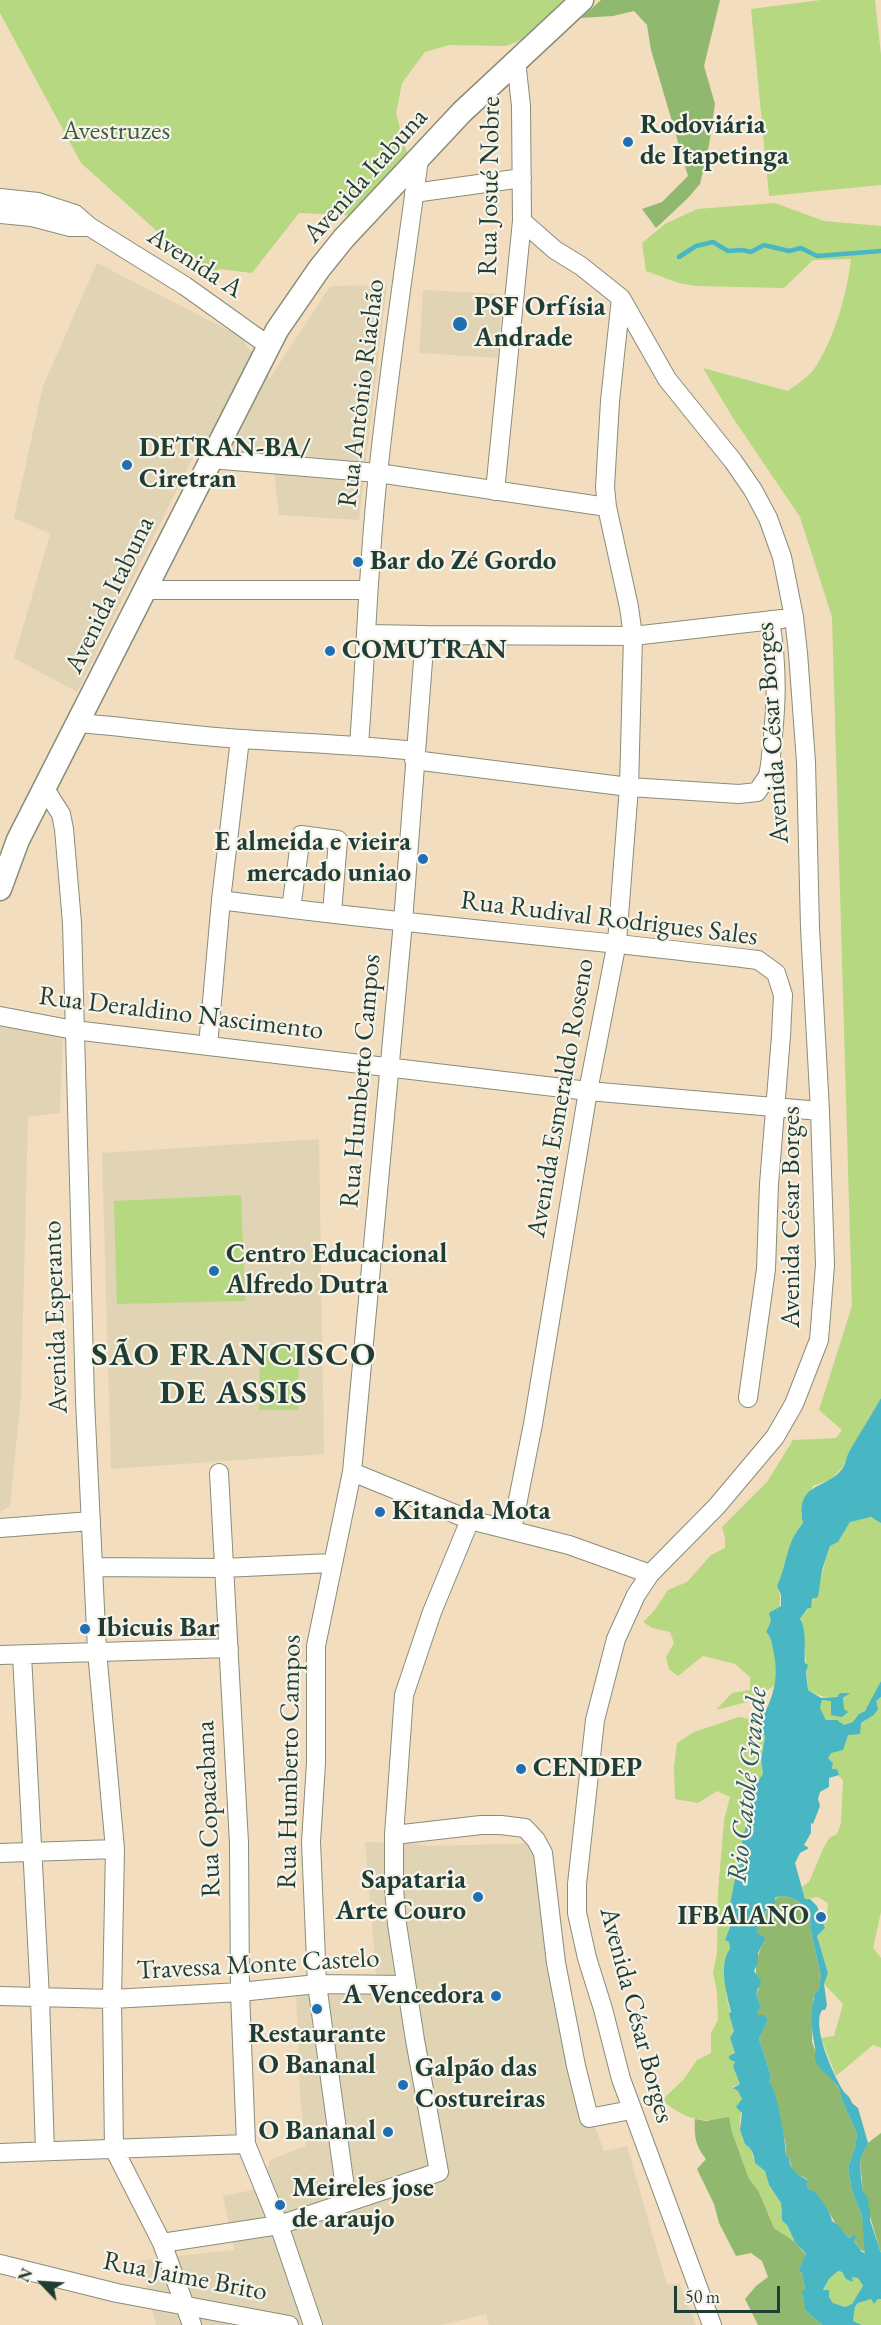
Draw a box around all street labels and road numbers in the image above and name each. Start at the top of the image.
street label: Rua Josué Nobre [472,96,508,276]
street label: Avenida Itabuna [297,102,435,250]
street label: Avenida A [141,220,249,306]
street label: Rua Antônio Riachão [332,277,392,509]
street label: Avenida Itabuna [58,511,162,679]
street label: Avenida César Borges [749,621,797,845]
street label: Rua Rudival Rodrigues Sales [459,885,759,953]
street label: Rua Humberto Campos [334,953,388,1209]
street label: Avenida Esmeraldo Roseno [520,956,602,1240]
street label: Rua Deraldino Nascimento [37,980,325,1048]
street label: Avenida César Borges [776,1106,808,1328]
street label: Avenida Esperanto [36,1220,76,1414]
street label: Rua Humberto Campos [272,1634,308,1890]
street label: Rua Copacabana [190,1720,228,1898]
street label: Avenida César Borges [592,1904,680,2126]
street label: Travessa Monte Castelo [136,1942,380,1988]
street label: Rua Jaime Brito [100,2245,270,2309]

